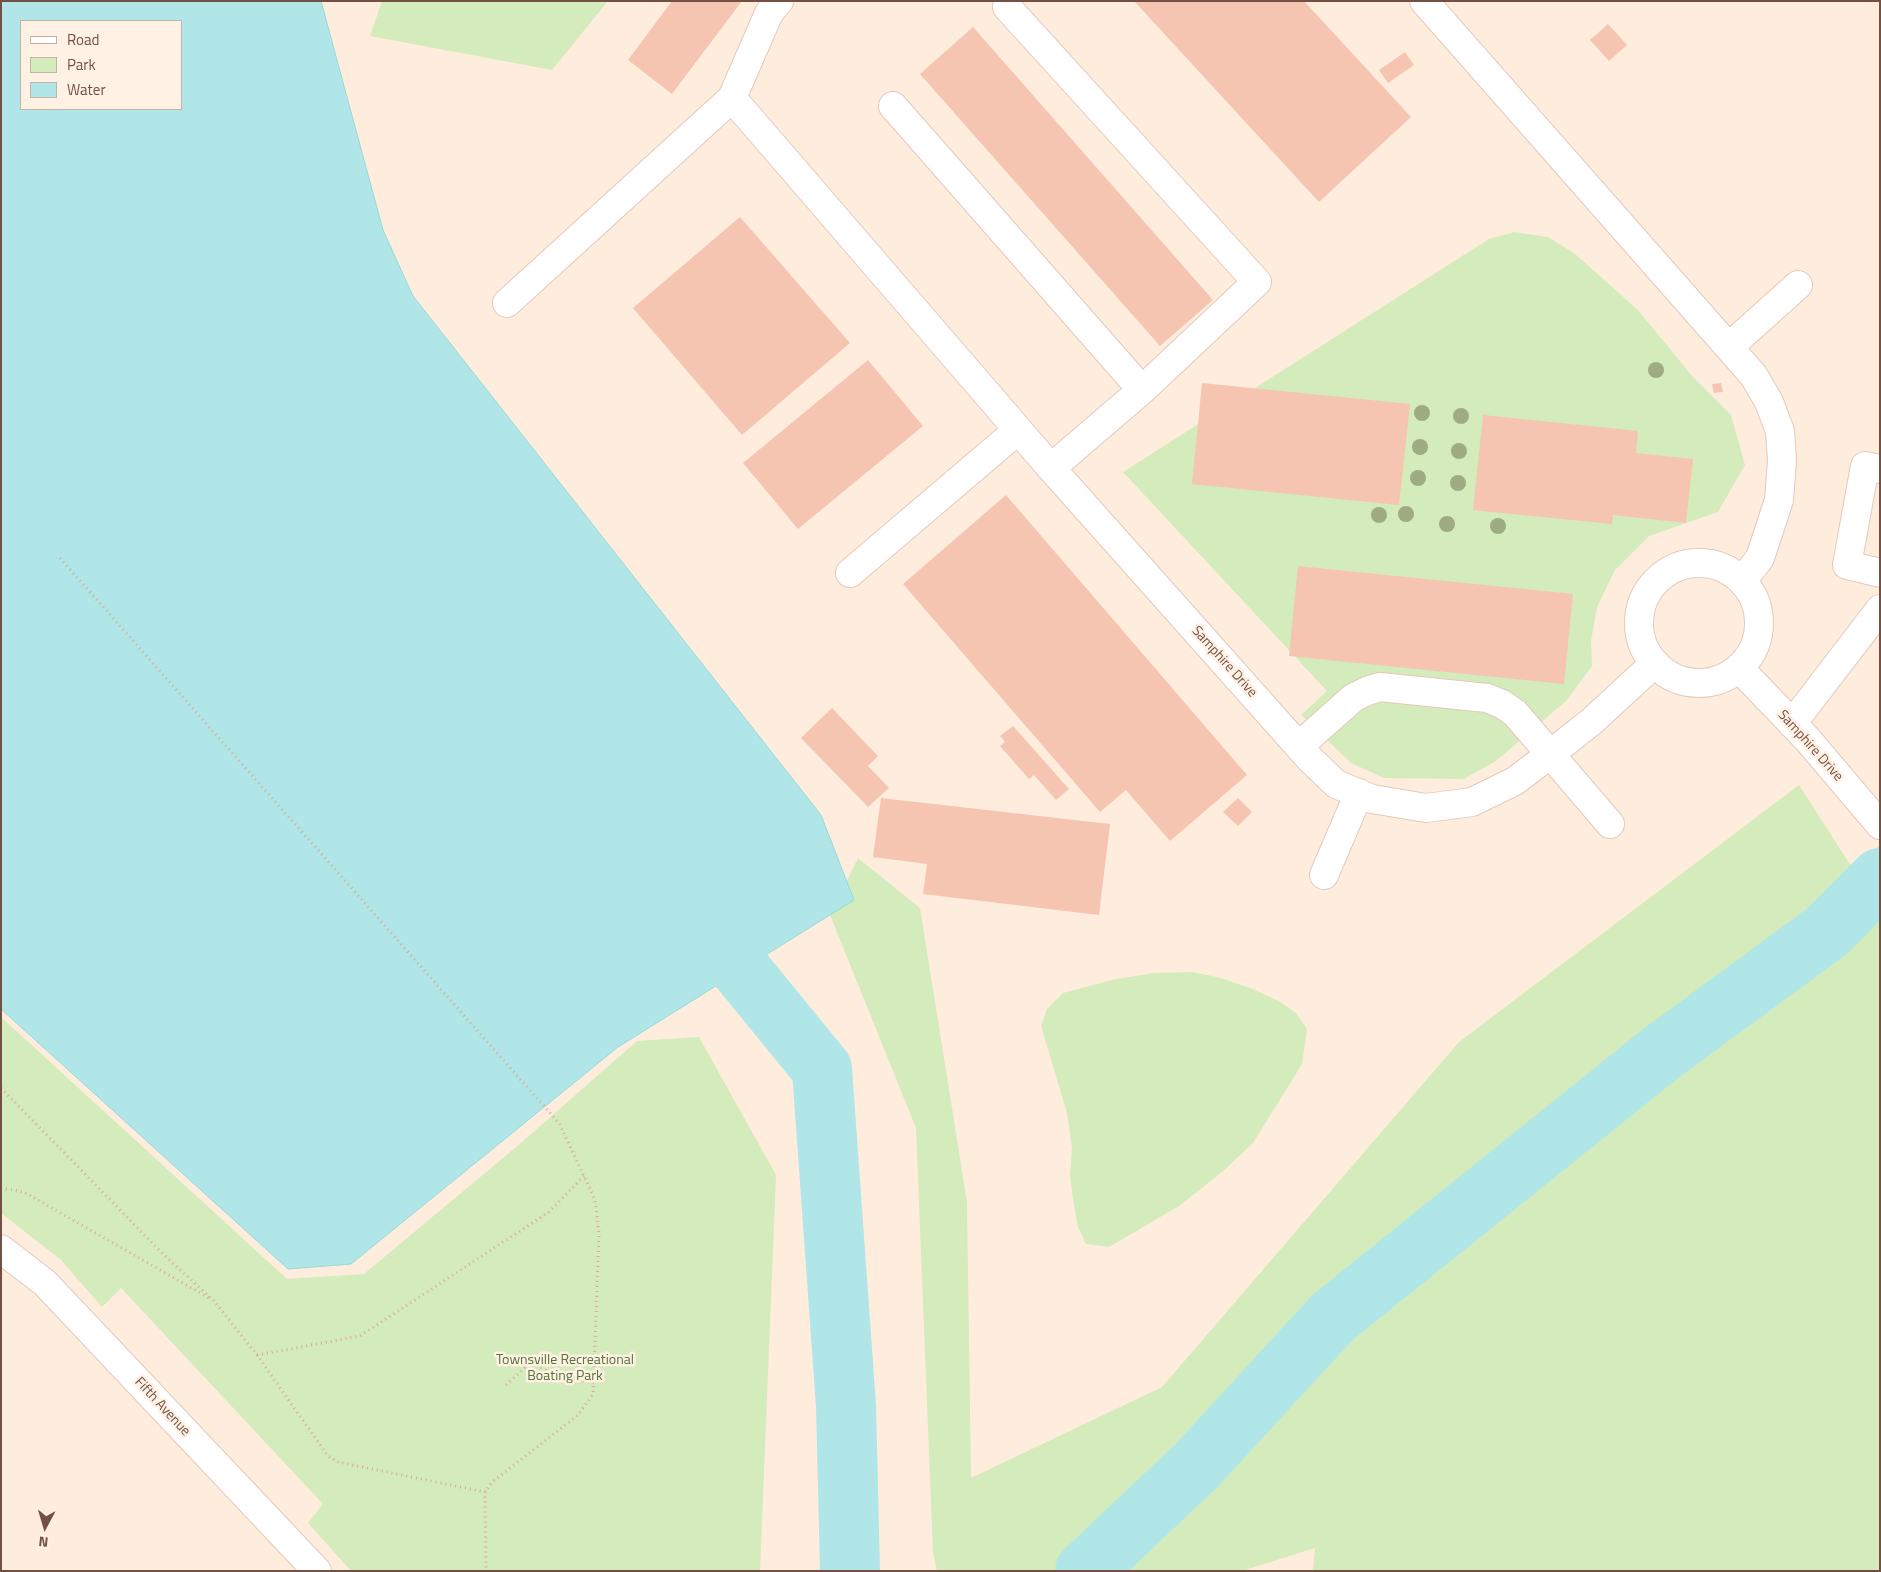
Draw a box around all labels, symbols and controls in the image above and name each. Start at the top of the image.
legend [20,20,182,110]
text: Road [67,28,99,51]
text: Park [67,53,96,76]
text: Water [67,78,106,101]
street label: Samphire Drive [1188,623,1260,701]
street label: Samphire Drive [1774,707,1846,785]
park label: Townsville Recreational Boating Park [496,1353,634,1385]
street label: Fifth Avenue [130,1374,194,1440]
north arrow [20,1502,70,1552]
text: N [37,1531,49,1553]

